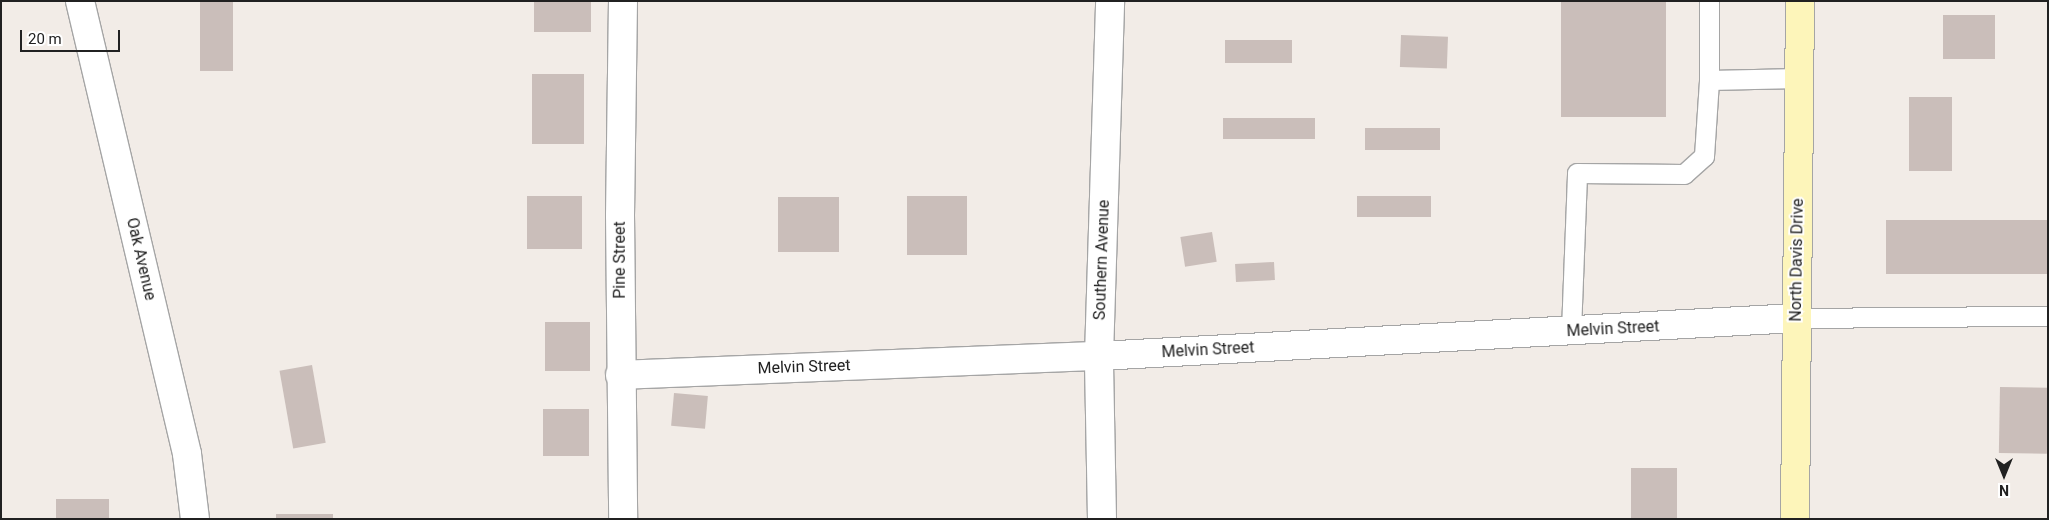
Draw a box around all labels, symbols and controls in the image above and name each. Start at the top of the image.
scale bar [22,20,122,52]
text: 20 m [28,30,62,48]
street label: North Davis Drive [1786,198,1808,322]
street label: Southern Avenue [1090,199,1114,321]
street label: Oak Avenue [122,216,160,302]
street label: Pine Street [610,221,630,299]
street label: Melvin Street [1566,317,1660,341]
street label: Melvin Street [1161,338,1255,362]
street label: Melvin Street [757,356,851,378]
north arrow [1979,450,2029,500]
text: N [1999,482,2009,498]

